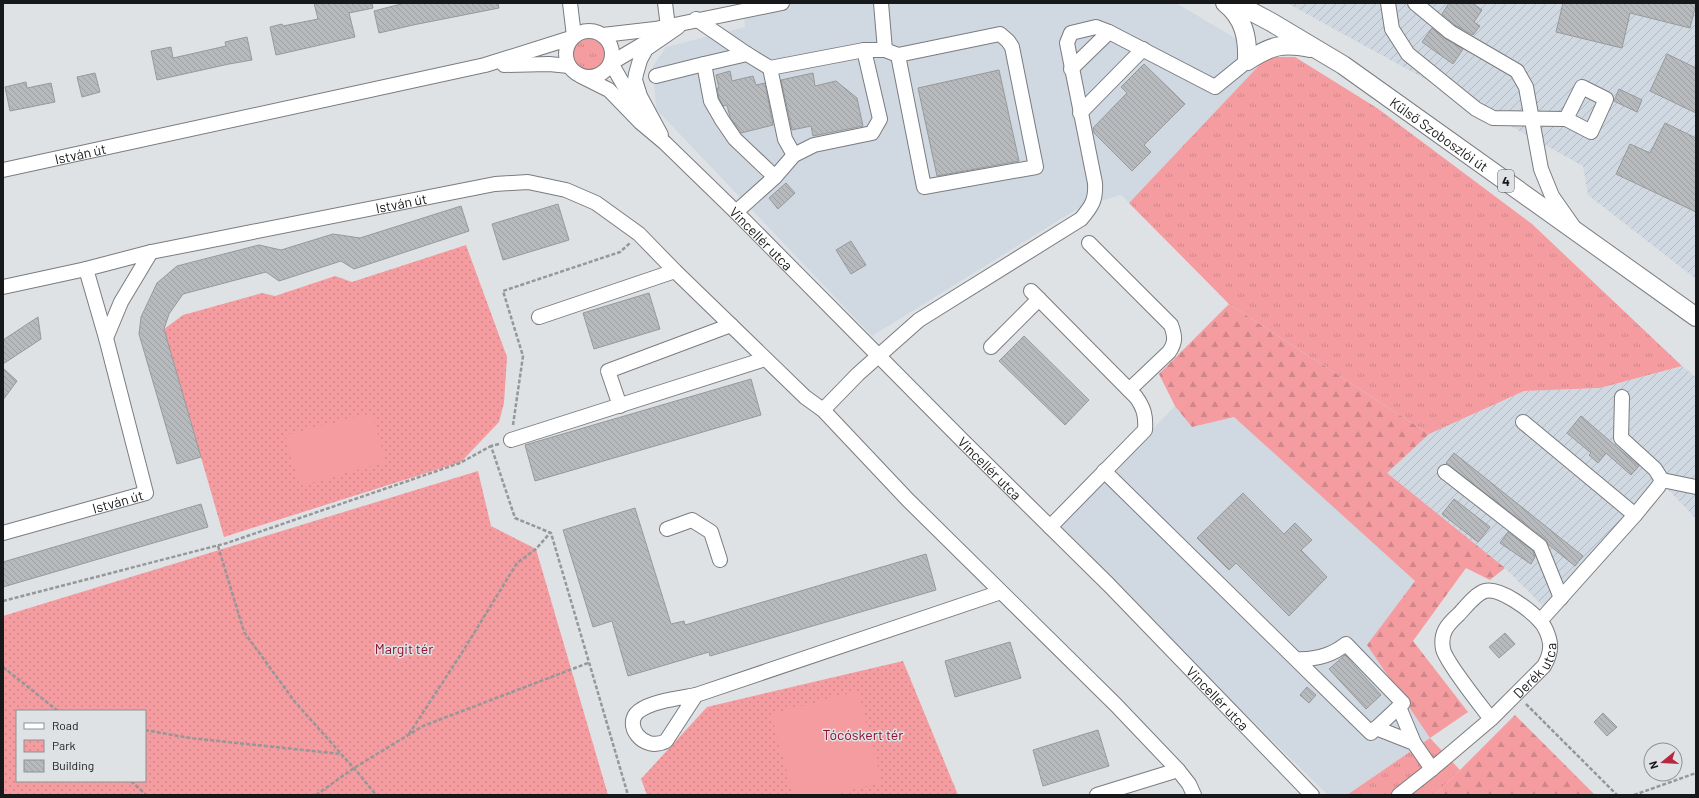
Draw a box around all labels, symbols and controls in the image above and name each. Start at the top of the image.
street label: Külső Szoboszlói út [1387,93,1492,175]
street label: István út [53,139,107,167]
road number: 4 [1498,170,1514,192]
street label: István út [374,189,428,216]
street label: Vincellér utca [727,203,797,273]
street label: Vincellér utca [955,433,1025,503]
street label: István út [90,486,145,516]
park label: Margit tér [375,640,433,657]
street label: Derék utca [1509,643,1559,701]
street label: Vincellér utca [1183,662,1253,734]
legend [16,710,146,782]
text: Road [52,718,79,732]
park label: Tócóskert tér [823,726,903,743]
text: Park [52,738,76,752]
north arrow [1643,742,1683,782]
text: Building [52,758,94,772]
text: N [1646,760,1660,771]

